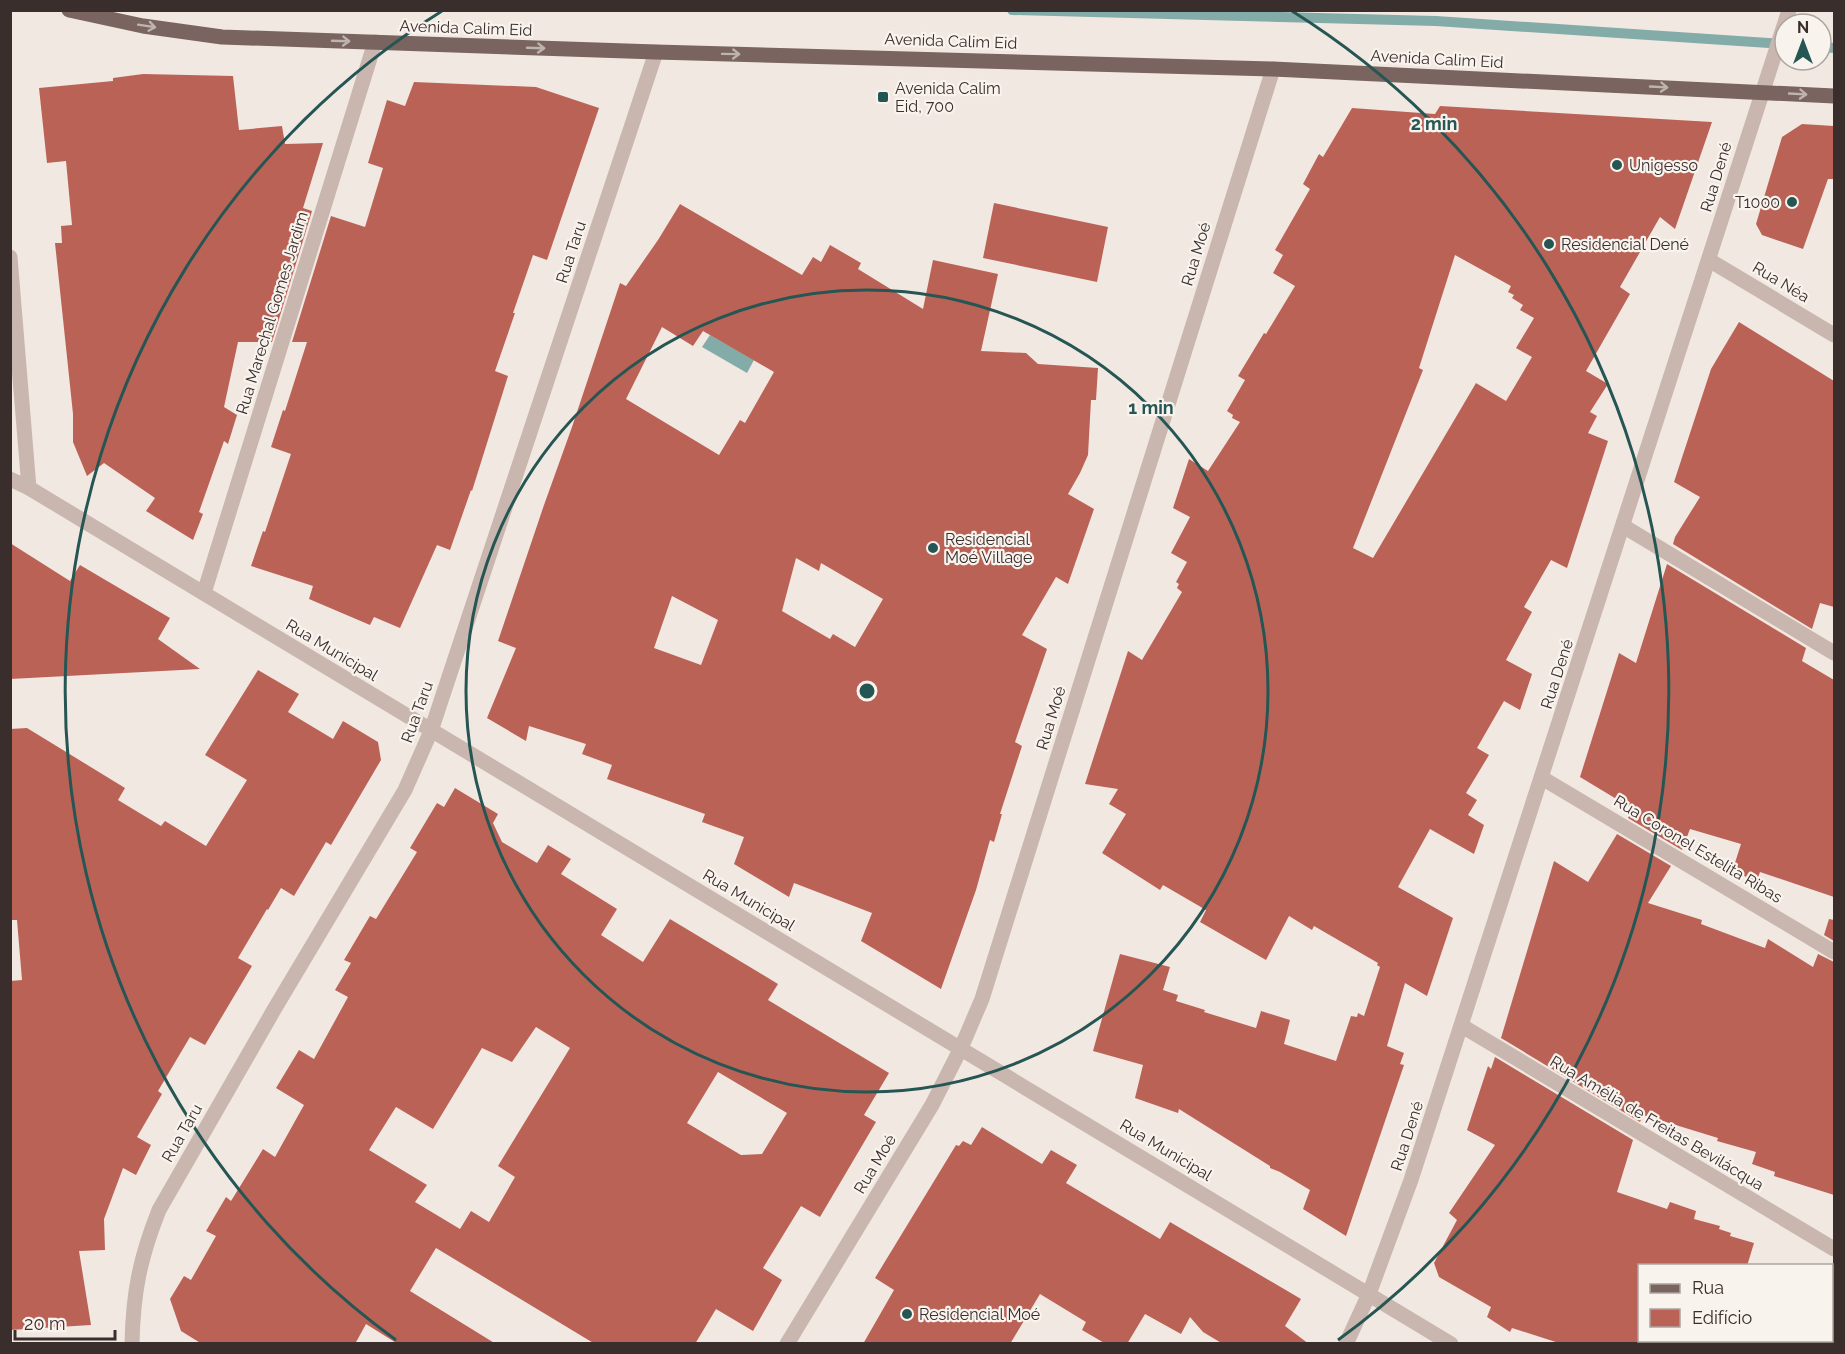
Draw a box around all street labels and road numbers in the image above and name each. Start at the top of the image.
street label: Avenida Calim Eid [399,16,533,40]
street label: Avenida Calim Eid [884,29,1018,53]
street label: Avenida Calim Eid [1370,46,1504,72]
street label: Rua Dené [1696,140,1736,214]
street label: Rua Marechal Gomes Jardim [232,209,312,417]
street label: Rua Taru [552,219,590,285]
street label: Rua Moé [1177,220,1215,288]
street label: Rua Néa [1749,258,1813,306]
street label: Rua Municipal [282,615,382,685]
street label: Rua Dené [1537,637,1577,711]
street label: Rua Taru [397,679,437,745]
street label: Rua Moé [1032,684,1070,752]
street label: Rua Coronel Estelita Ribas [1610,791,1786,907]
street label: Rua Municipal [699,865,799,935]
street label: Rua Amélia de Freitas Bevilácqua [1547,1052,1767,1194]
street label: Rua Dené [1387,1099,1427,1173]
street label: Rua Taru [158,1100,206,1166]
street label: Rua Municipal [1116,1115,1216,1185]
street label: Rua Moé [850,1131,900,1197]

